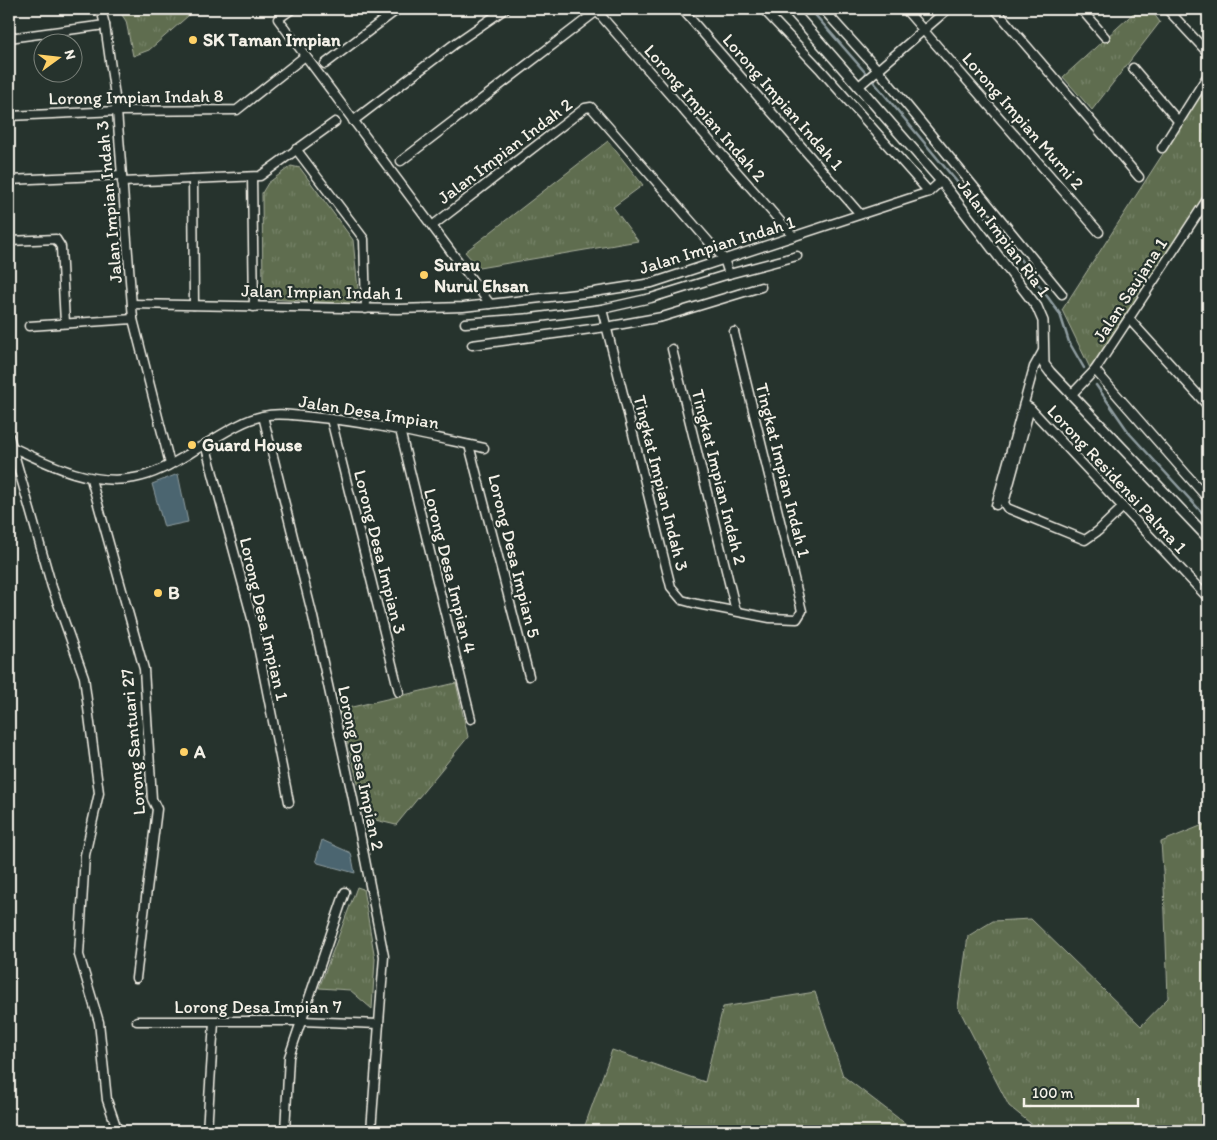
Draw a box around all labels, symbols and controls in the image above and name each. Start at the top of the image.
place label: SK Taman Impian [203,29,341,51]
street label: Lorong Impian Indah 1 [718,29,848,175]
north arrow [32,32,82,82]
marker: SK Taman Impian [187,34,199,46]
street label: Lorong Impian Indah 2 [639,40,771,187]
text: N [61,48,80,62]
street label: Lorong Impian Murni 2 [957,48,1089,195]
street label: Lorong Impian Indah 8 [48,84,224,110]
street label: Jalan Impian Indah 2 [433,93,577,209]
street label: Jalan Impian Indah 3 [91,120,127,284]
street label: Jalan Impian Ria 1 [953,175,1055,301]
street label: Jalan Impian Indah 1 [636,211,798,279]
street label: Jalan Saujana 1 [1088,234,1172,346]
place label: Surau Nurul Ehsan [434,254,529,297]
marker: Surau Nurul Ehsan [418,269,430,281]
street label: Jalan Impian Indah 1 [241,280,403,304]
street label: Tingkat Impian Indah 1 [751,381,815,559]
street label: Tingkat Impian Indah 2 [687,387,752,568]
street label: Jalan Desa Impian [297,390,441,434]
street label: Tingkat Impian Indah 3 [629,393,694,573]
street label: Lorong Residensi Palma 1 [1042,400,1192,558]
place label: Guard House [202,434,303,456]
marker: Guard House [186,439,198,451]
street label: Lorong Desa Impian 3 [349,468,411,636]
street label: Lorong Desa Impian 5 [483,472,545,640]
street label: Lorong Desa Impian 4 [419,486,481,656]
street label: Lorong Desa Impian 1 [235,535,293,703]
place label: B [168,582,180,604]
marker: B [152,587,164,599]
street label: Lorong Santuari 27 [116,668,150,816]
street label: Lorong Desa Impian 2 [333,684,389,853]
place label: A [193,741,206,763]
marker: A [178,746,190,758]
street label: Lorong Desa Impian 7 [174,996,342,1018]
scale bar [1024,1075,1138,1107]
text: 100 m [1032,1084,1074,1102]

